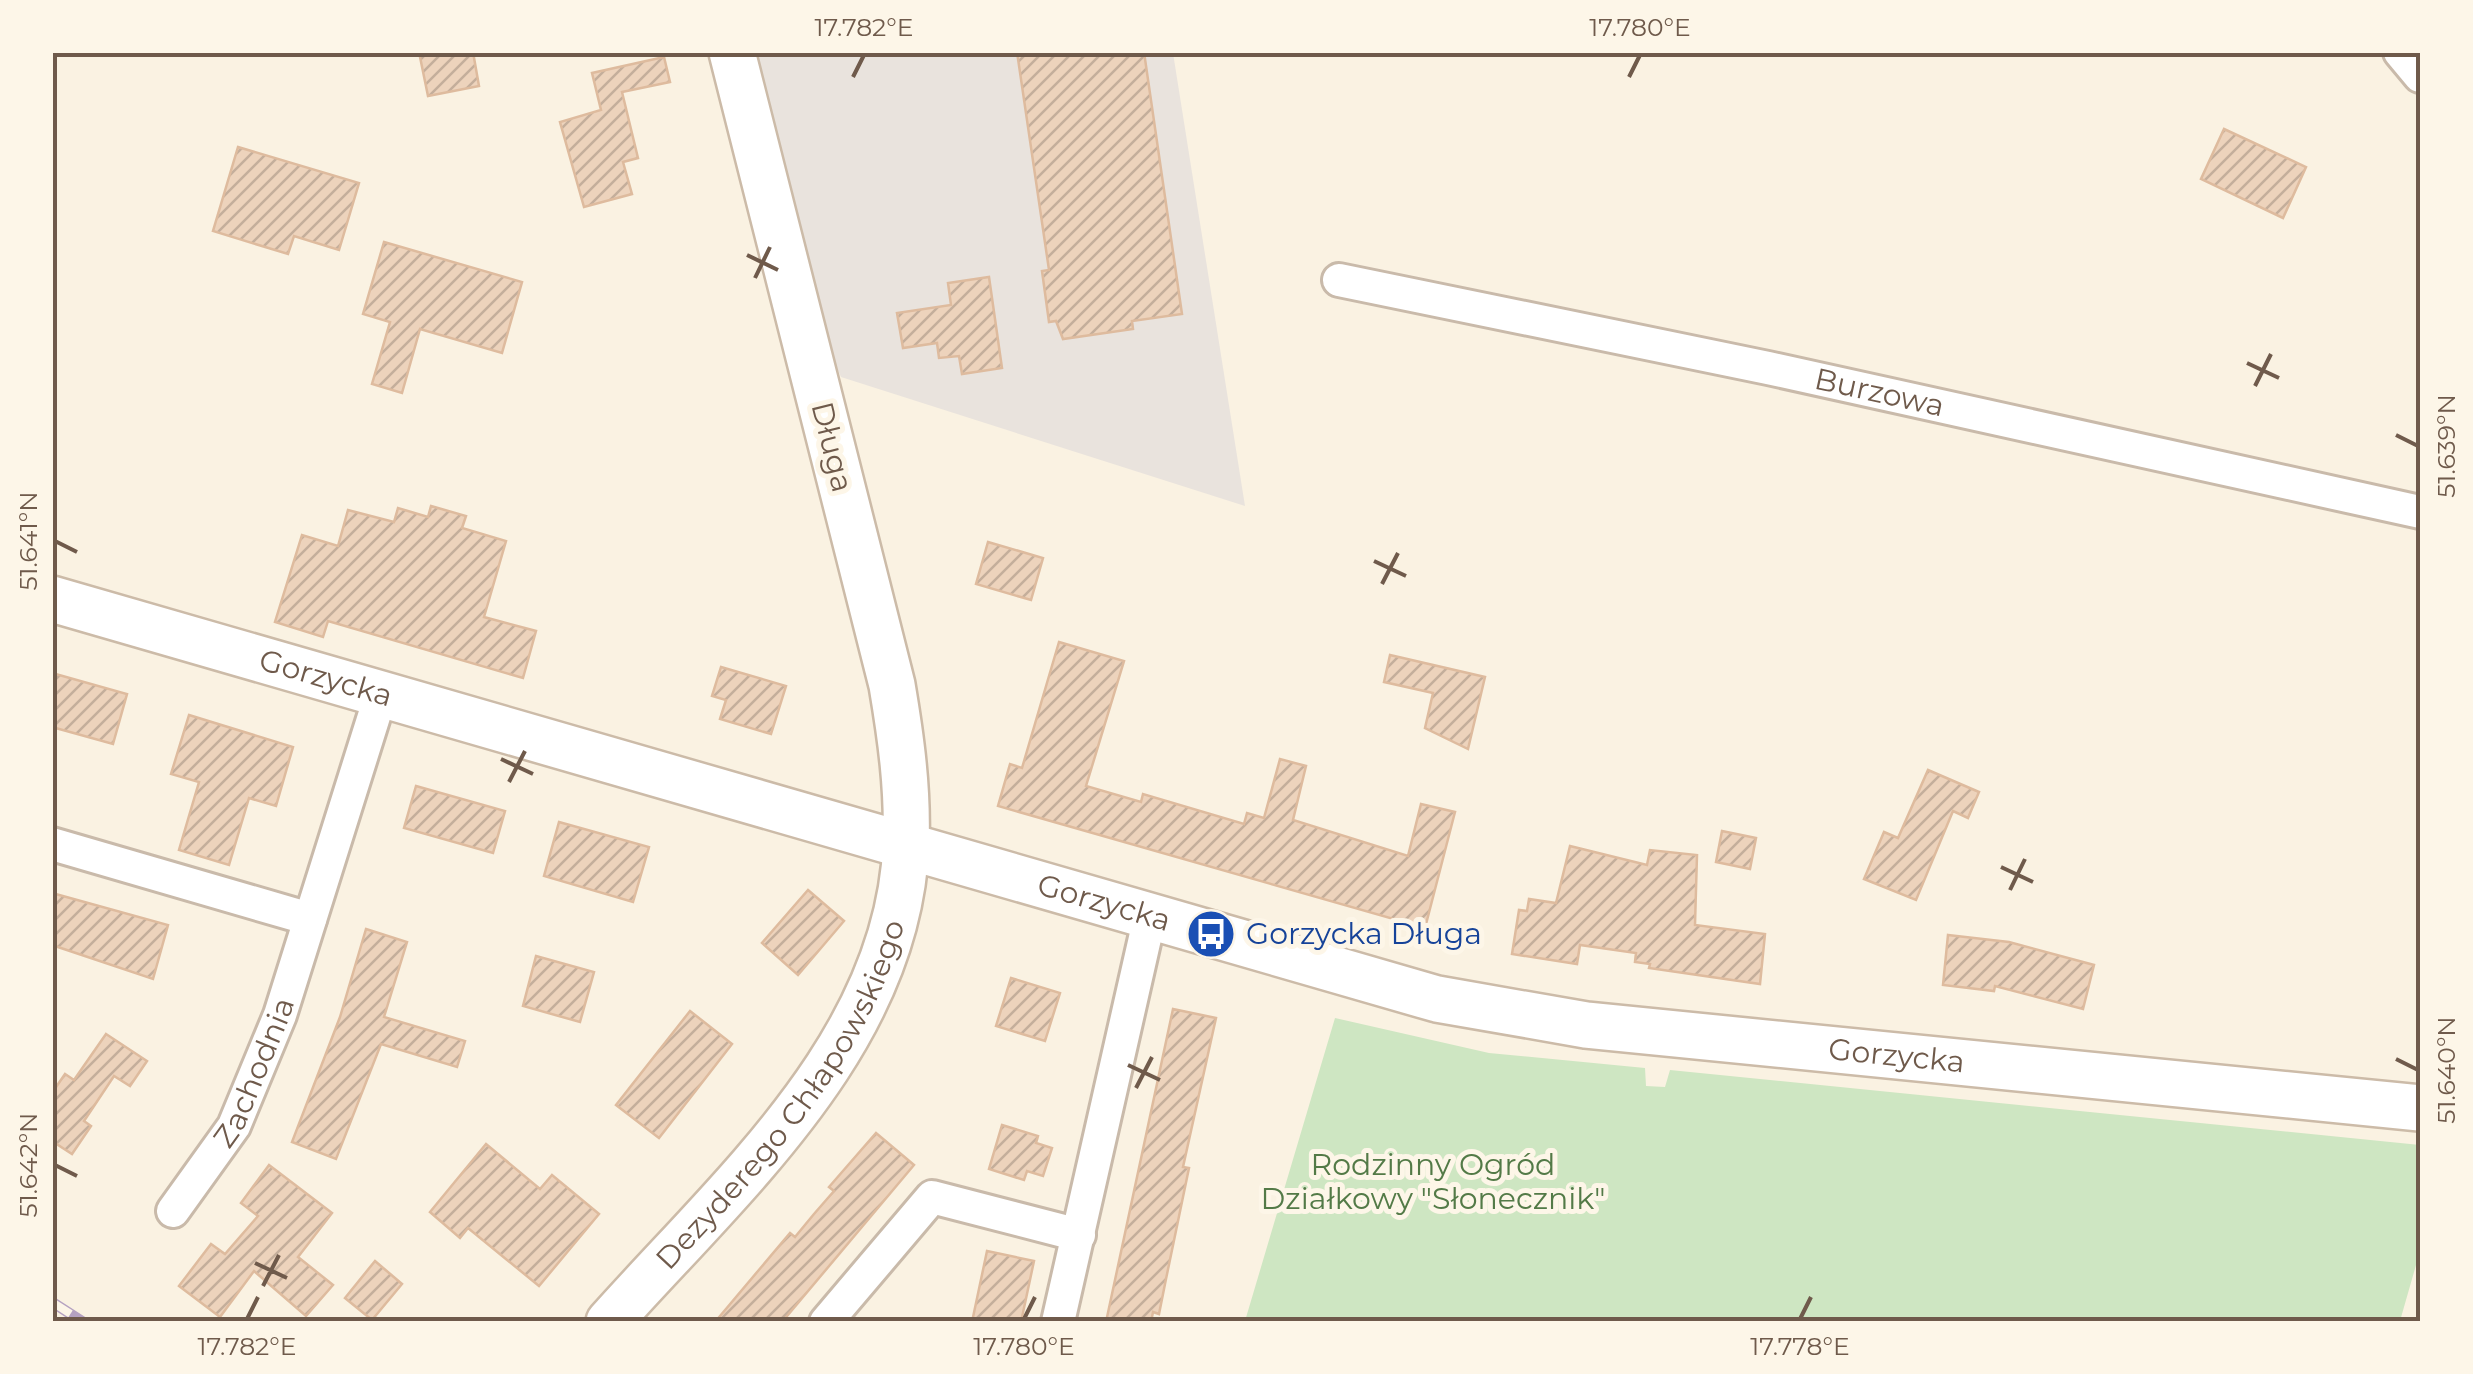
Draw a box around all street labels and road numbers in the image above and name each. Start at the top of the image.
street label: Burzowa [1811,360,1948,424]
street label: Długa [803,398,862,496]
street label: Gorzycka [255,641,397,714]
street label: Gorzycka [1033,866,1175,939]
street label: Dezyderego Chłapowskiego [648,916,912,1277]
street label: Zachodnia [206,993,302,1155]
street label: Gorzycka [1827,1030,1967,1081]

